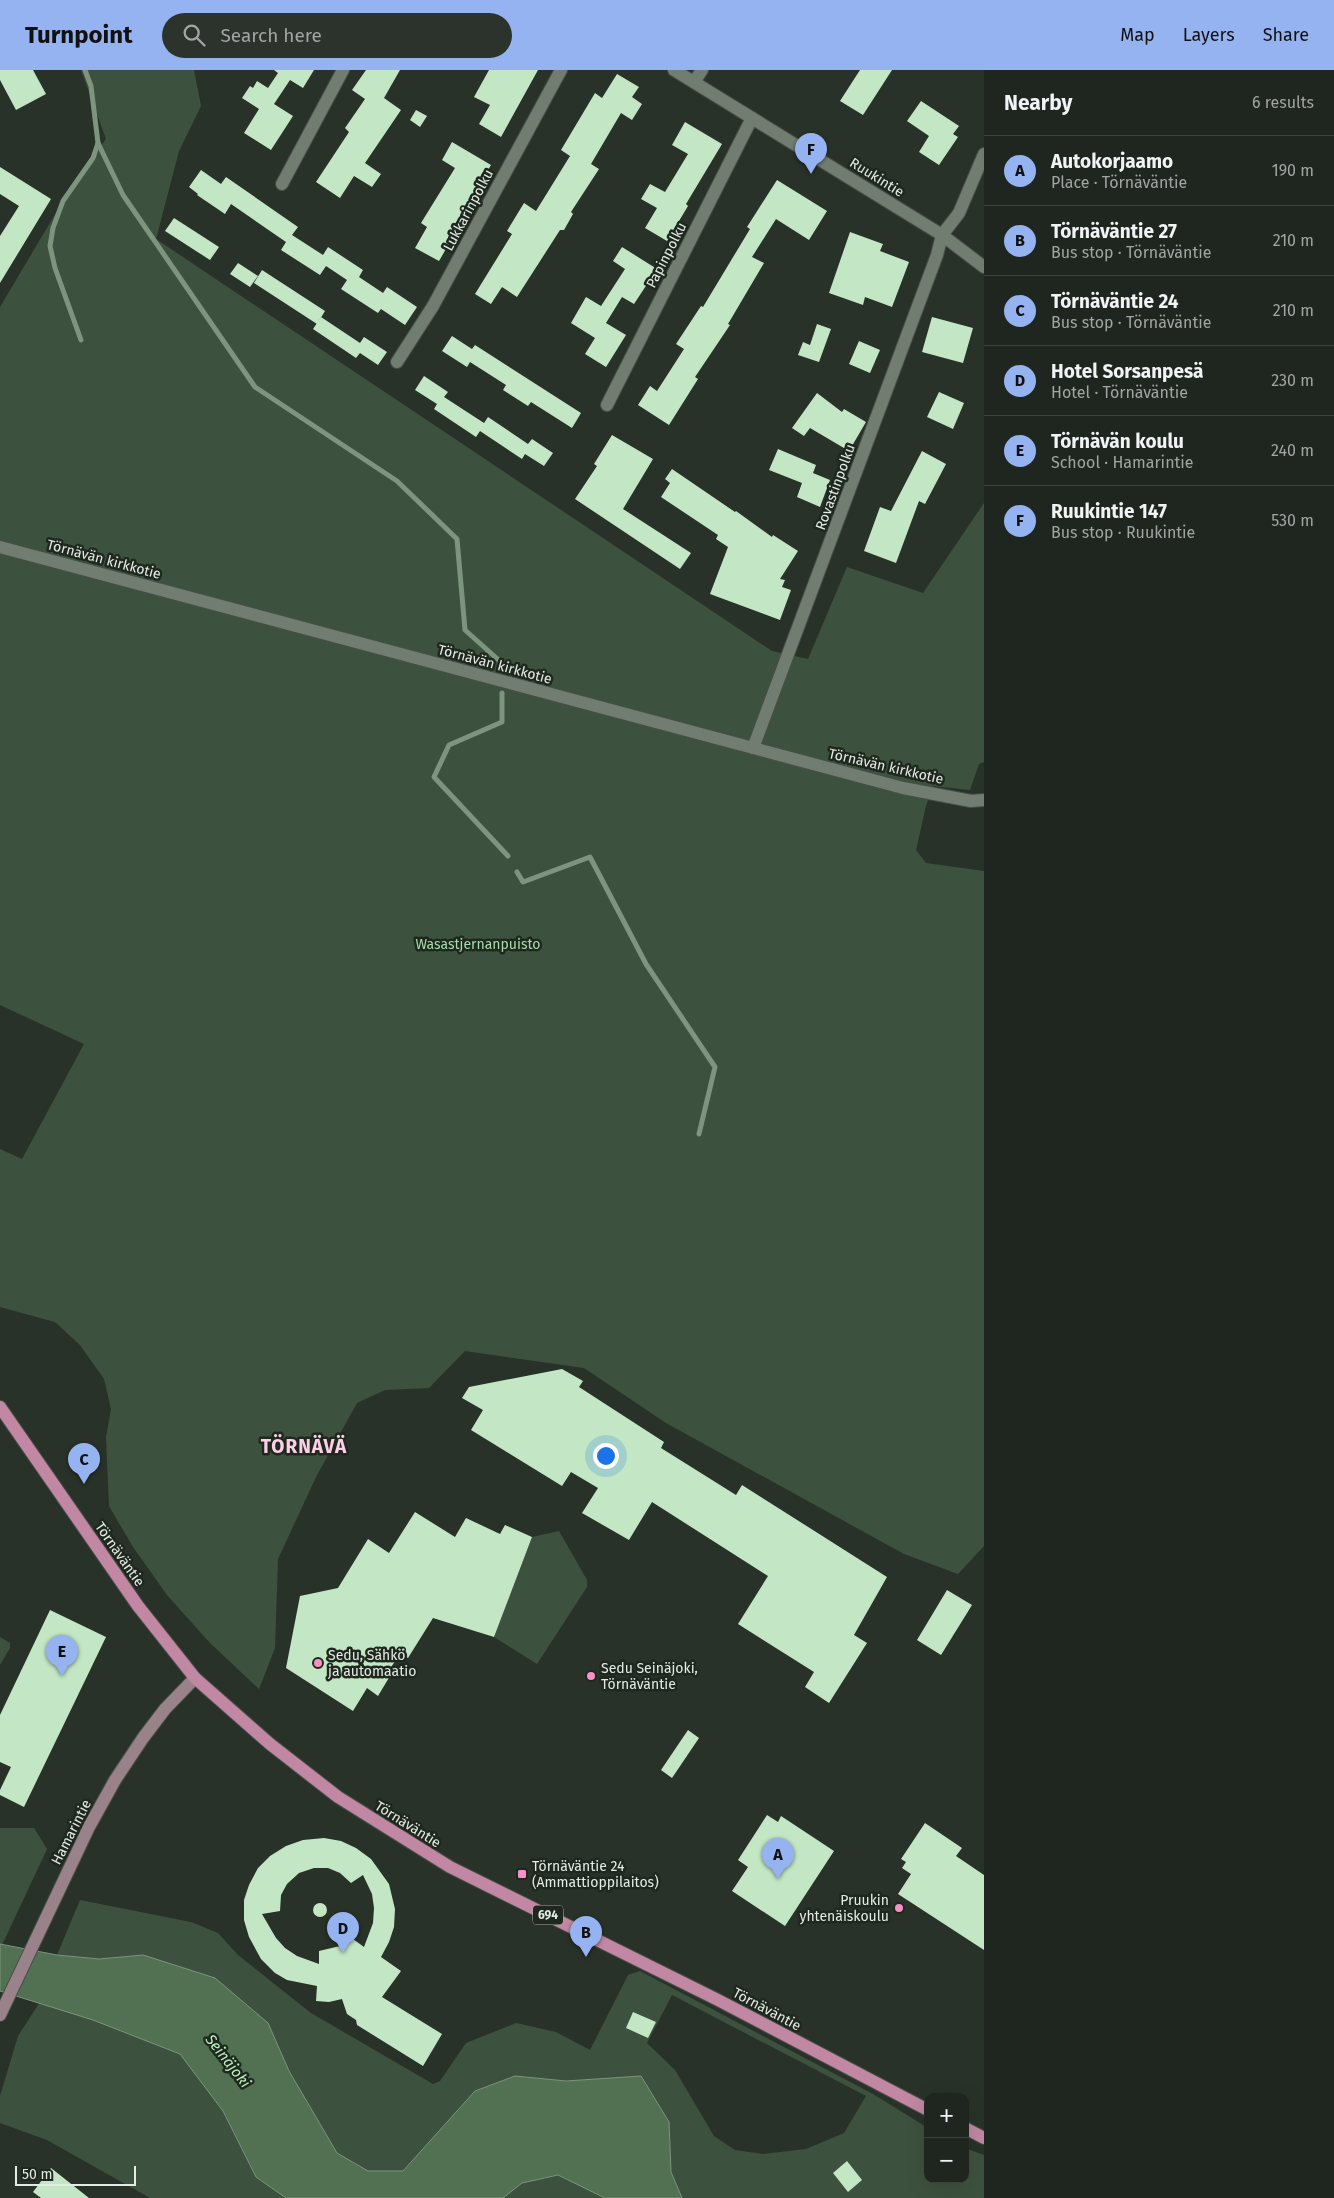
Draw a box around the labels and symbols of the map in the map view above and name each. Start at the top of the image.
pin: F [795,133,827,174]
street label: Ruukintie [846,154,907,201]
street label: Lukkarinpolku [440,166,497,254]
street label: Papinpolku [643,220,690,291]
street label: Rovastinpolku [812,442,859,532]
street label: Törnävän kirkkotie [45,536,163,583]
street label: Törnävän kirkkotie [436,641,554,688]
street label: Törnävän kirkkotie [827,745,945,788]
park label: Wasastjernanpuisto [415,936,541,953]
district label: TÖRNÄVÄ [261,1434,347,1458]
pin: C [68,1443,100,1484]
your location [593,1443,619,1469]
street label: Törnäväntie [91,1519,148,1590]
pin: E [46,1635,78,1676]
place label: Sedu, Sähkö ja automaatio [327,1647,416,1680]
marker: Sedu, Sähkö ja automaatio [312,1657,324,1669]
place label: Sedu Seinäjoki, Törnäväntie [601,1660,698,1693]
marker: Sedu Seinäjoki, Törnäväntie [585,1670,597,1682]
street label: Hamarintie [48,1797,95,1868]
street label: Törnäväntie [372,1797,444,1851]
pin: A [762,1838,794,1879]
place label: Törnäväntie 24 (Ammattioppilaitos) [532,1858,659,1891]
marker: Törnäväntie 24 (Ammattioppilaitos) [516,1868,528,1880]
place label: Pruukin yhtenäiskoulu [800,1892,889,1925]
marker: Pruukin yhtenäiskoulu [893,1902,905,1914]
road number: 694 [533,1906,563,1924]
pin: D [327,1912,359,1953]
pin: B [570,1916,602,1957]
street label: Törnäväntie [730,1984,804,2035]
water label: Seinäjoki [201,2030,254,2091]
scale bar [15,2163,136,2186]

